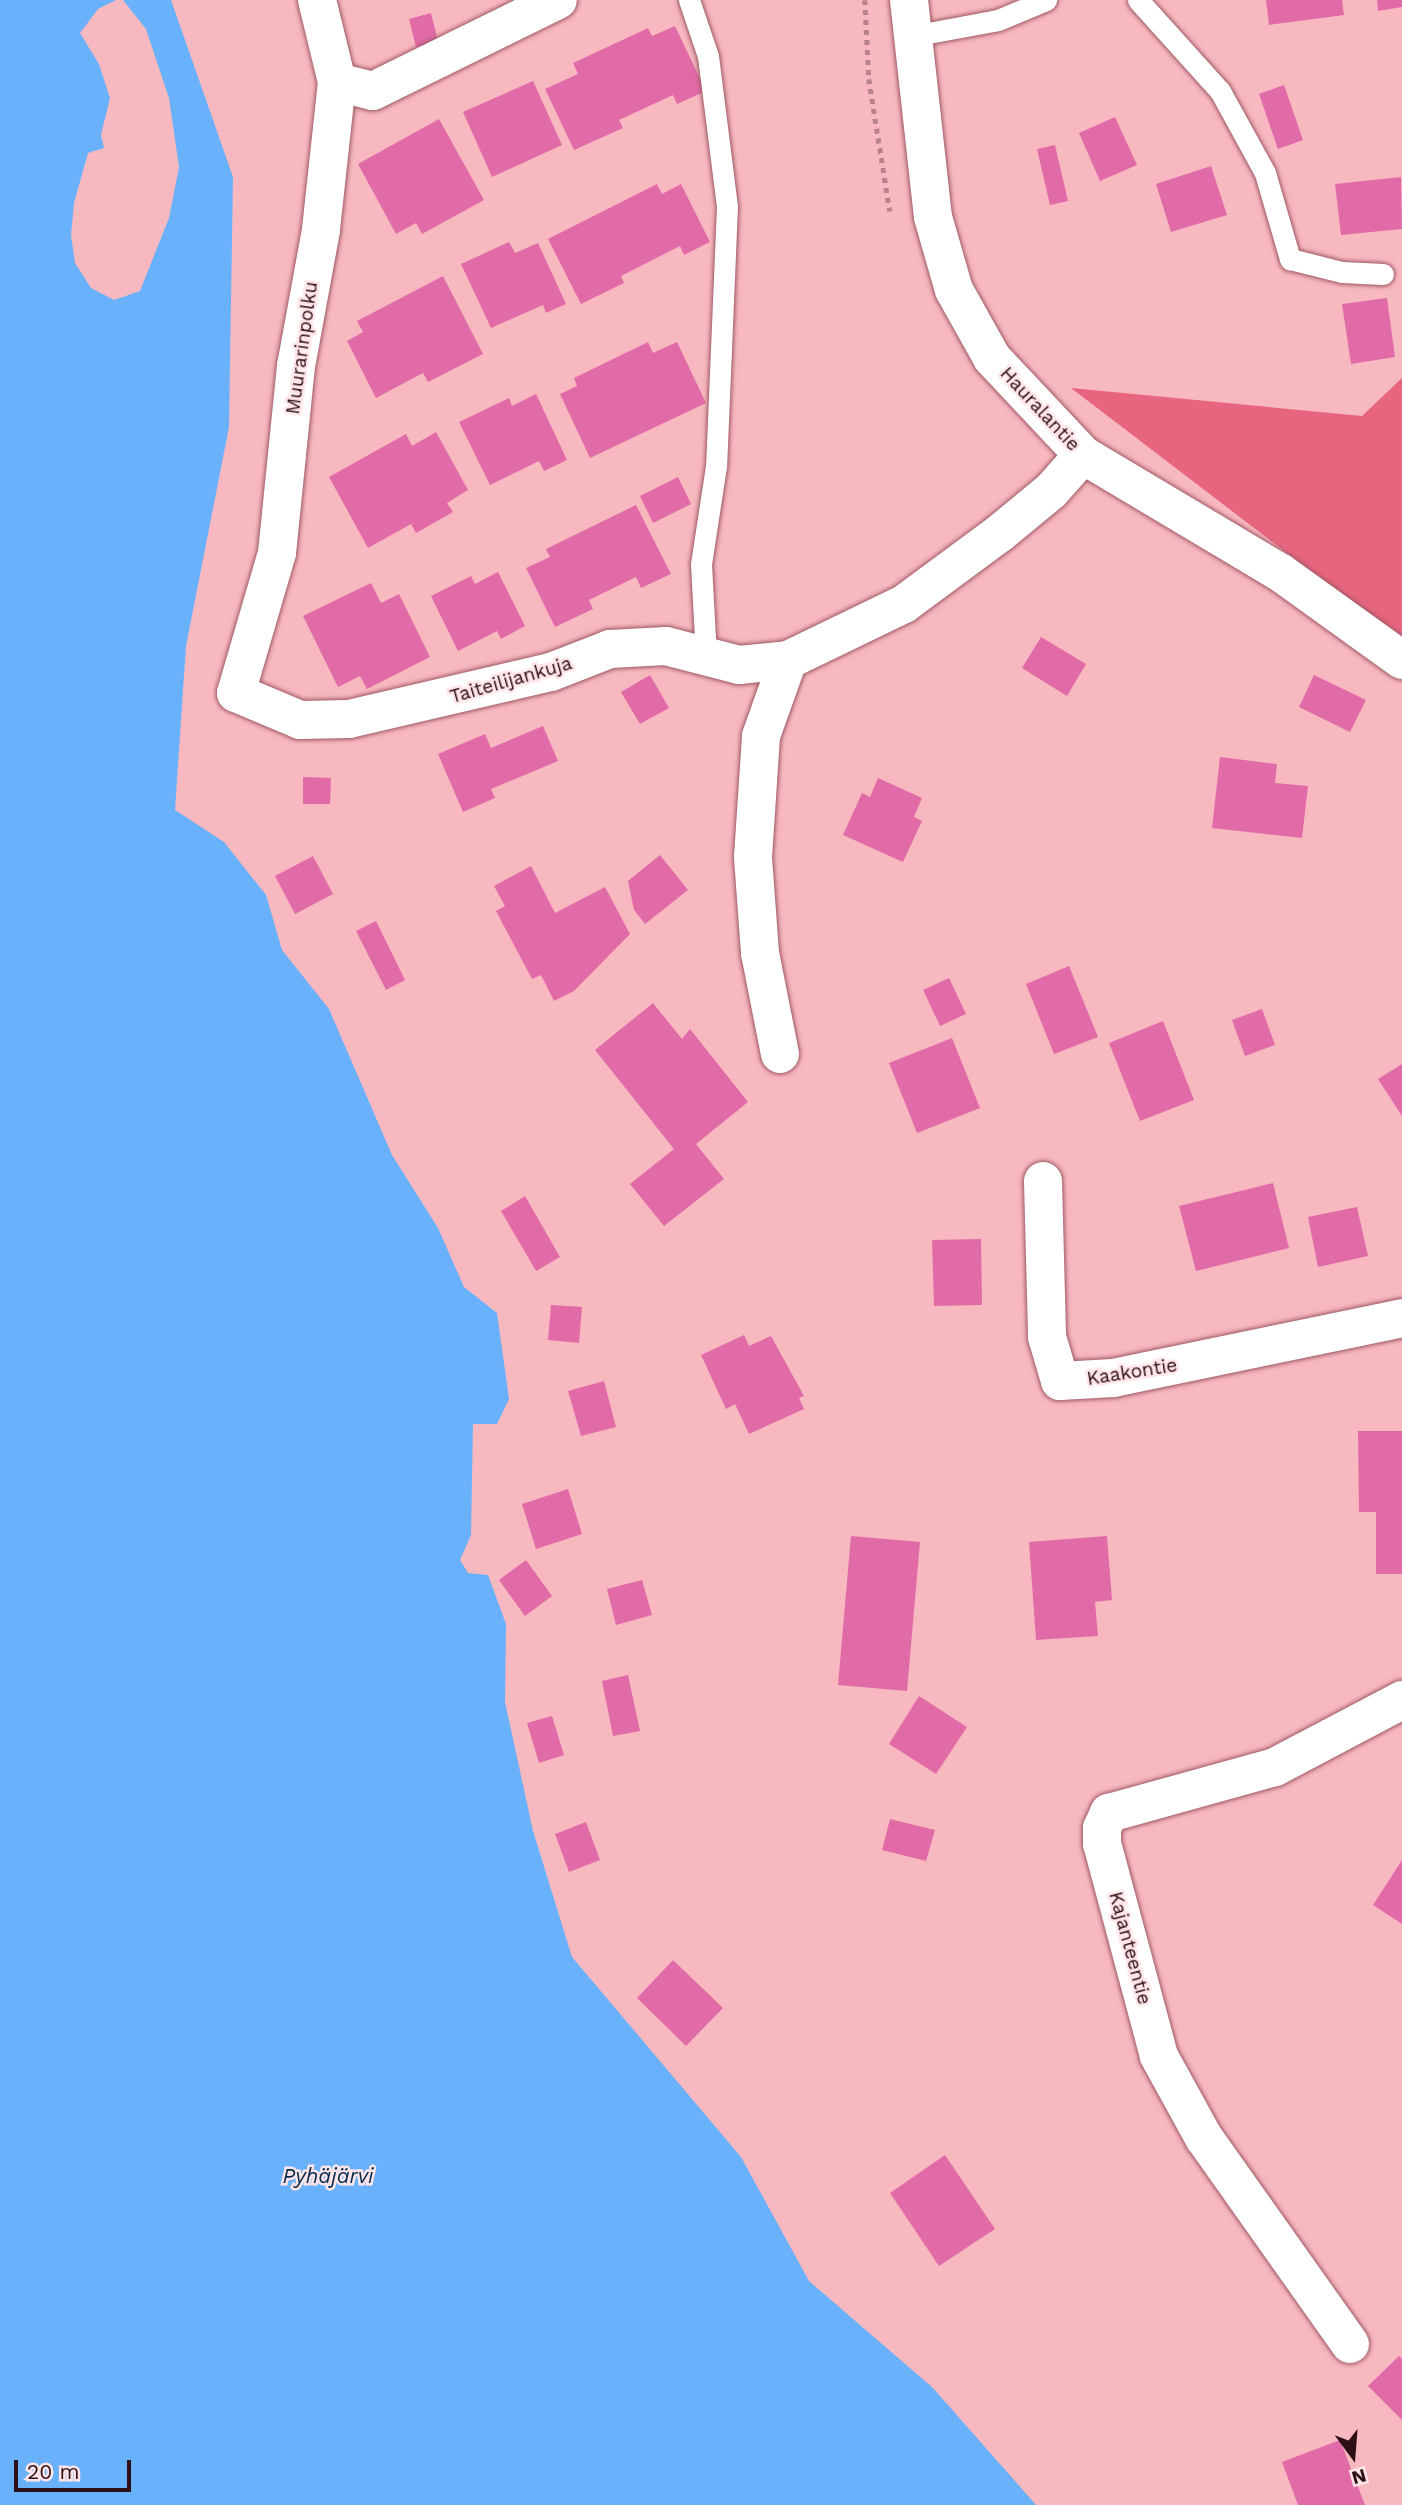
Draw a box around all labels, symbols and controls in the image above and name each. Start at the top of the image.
street label: Muurarinpolku [281,280,323,416]
street label: Hauralantie [995,362,1085,456]
street label: Taiteilijankuja [447,652,575,708]
street label: Kaakontie [1085,1354,1179,1390]
street label: Kajanteentie [1104,1889,1156,2007]
water label: Pyhäjärvi [282,2163,374,2189]
north arrow [1318,2421,1388,2491]
scale bar [18,2446,135,2490]
text: 20 m [27,2459,79,2484]
text: N [1349,2464,1369,2490]

